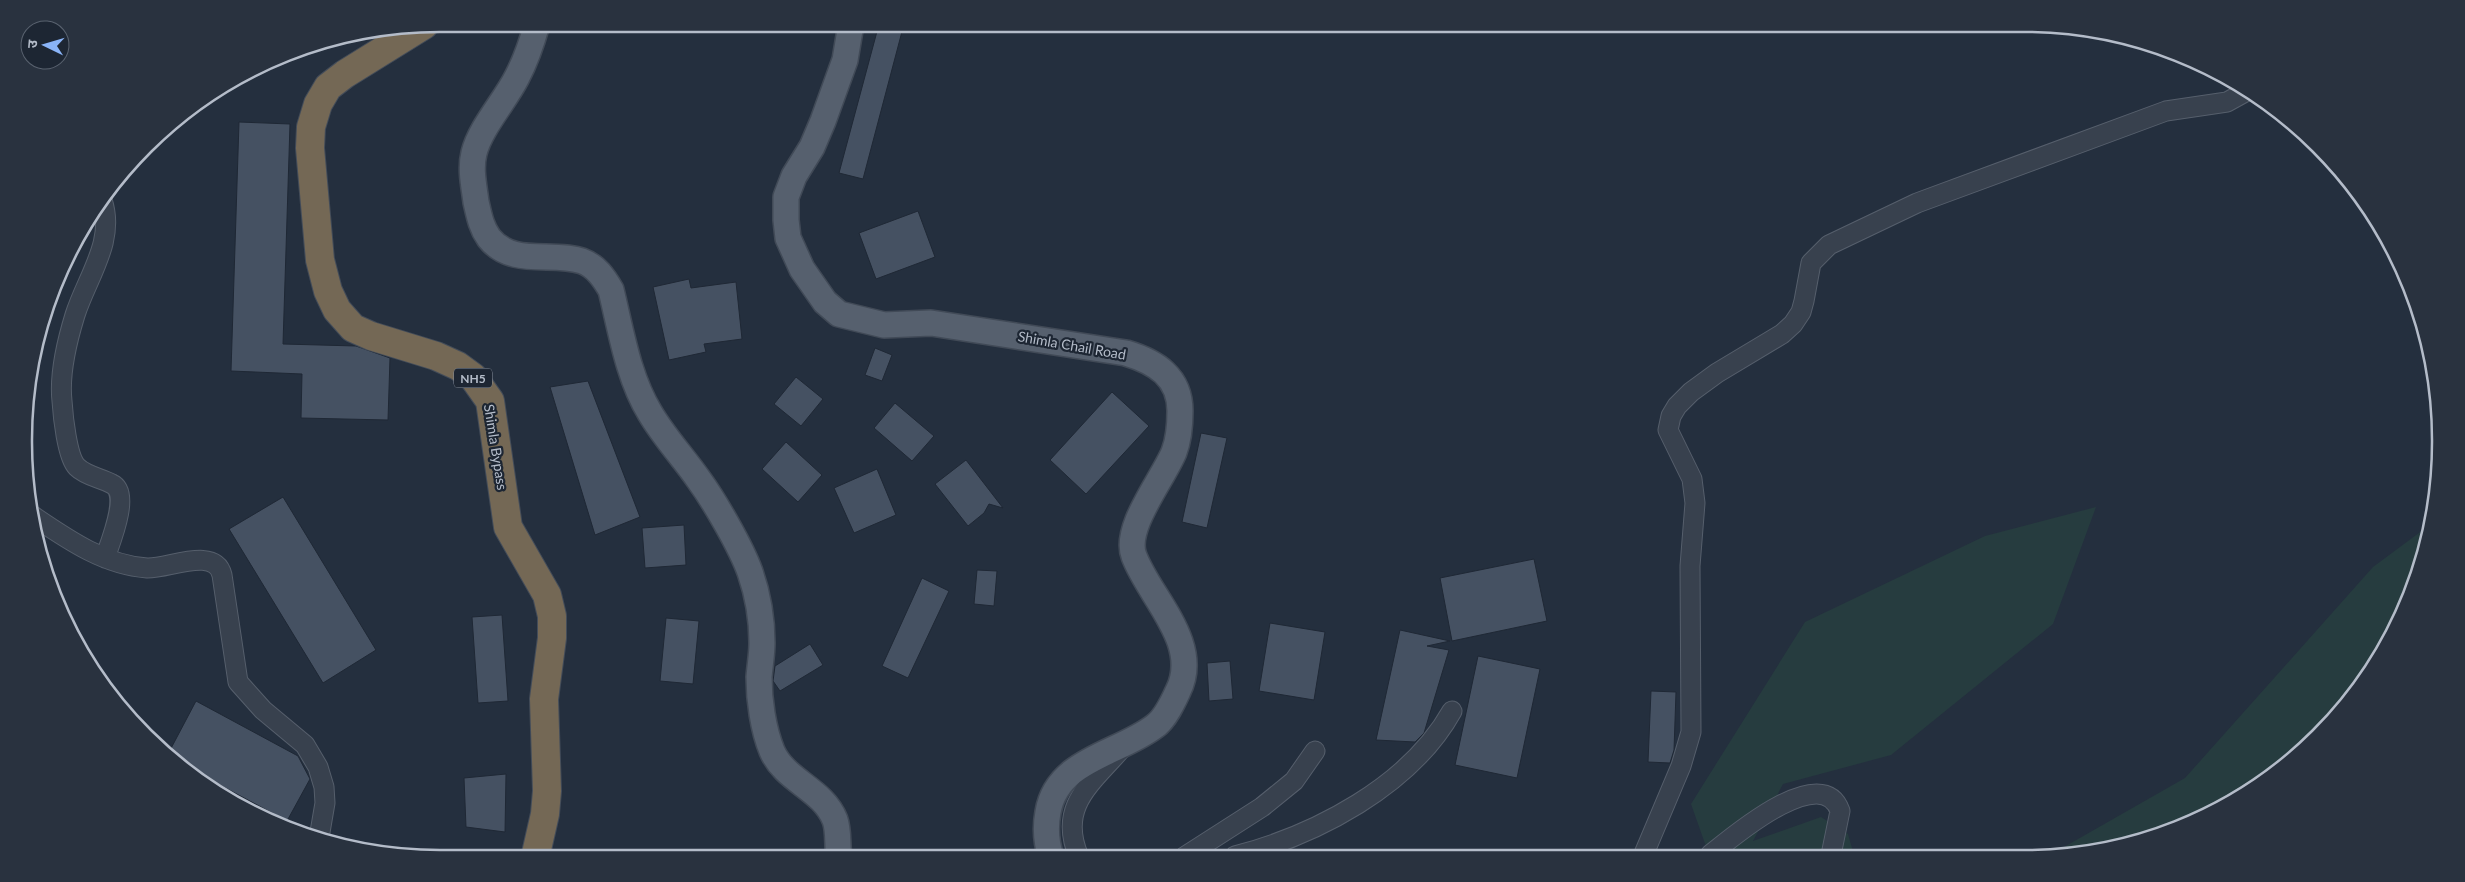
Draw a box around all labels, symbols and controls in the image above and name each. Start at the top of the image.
north arrow [20,20,70,70]
text: उ [23,38,40,49]
street label: Shimla Chail Road [1017,327,1127,363]
road number: NH5 [454,368,492,388]
street label: Shimla Bypass [481,403,511,491]

